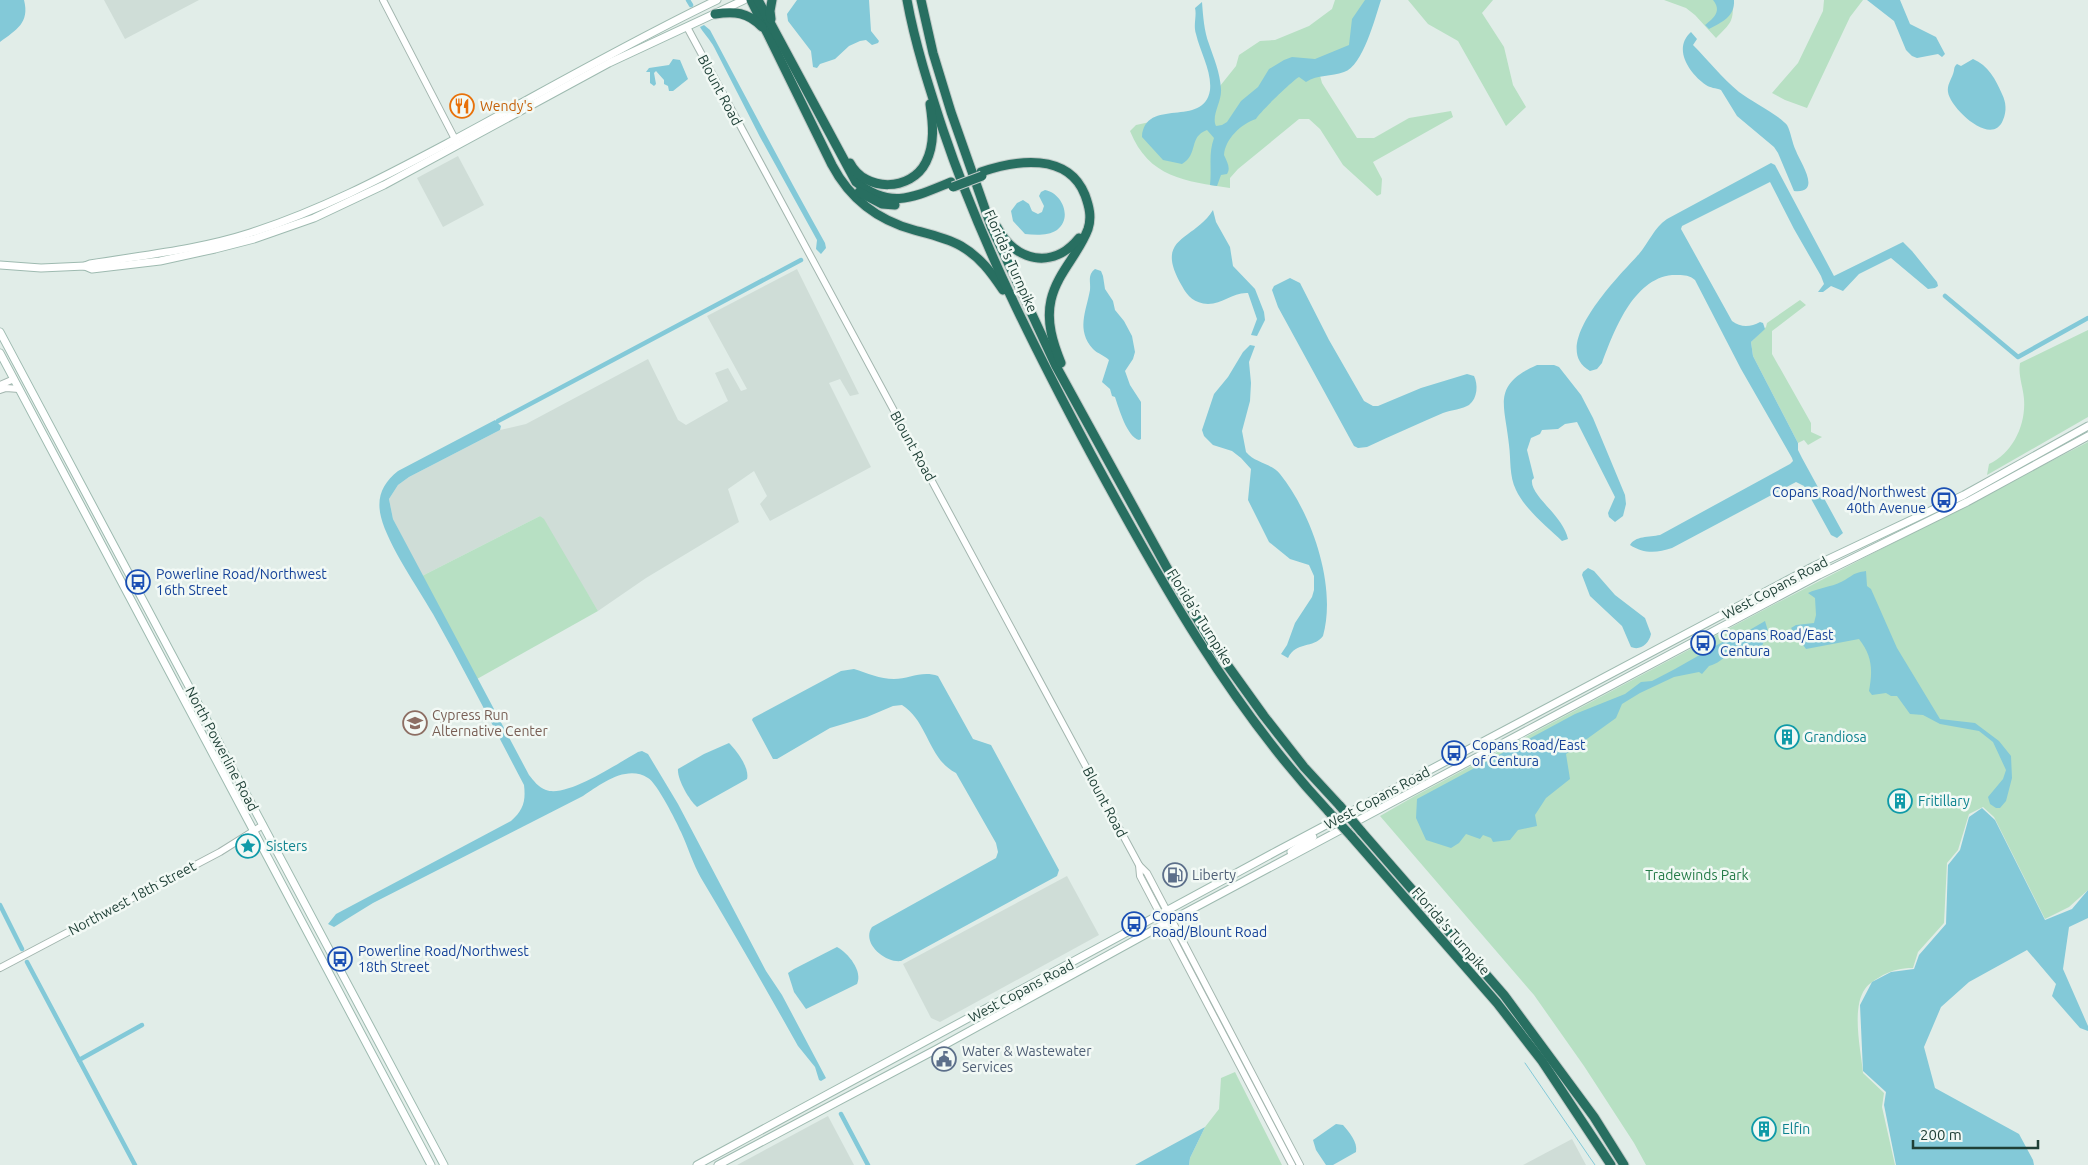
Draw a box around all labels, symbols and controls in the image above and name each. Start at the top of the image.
street label: Blount Road [695,52,745,128]
restaurant icon: Wendy's [449,93,475,119]
place label: Wendy's [480,98,533,114]
street label: Florida's Turnpike [981,207,1041,315]
street label: Blount Road [887,408,939,484]
place label: Copans Road/Northwest 40th Avenue [1772,484,1926,516]
bus stop icon: Copans Road/Northwest 40th Avenue [1931,487,1957,513]
street label: West Copans Road [1720,553,1830,623]
place label: Powerline Road/Northwest 16th Street [156,566,327,598]
street label: Florida's Turnpike [1164,566,1236,668]
bus stop icon: Powerline Road/Northwest 16th Street [125,569,151,595]
place label: Copans Road/East Centura [1720,627,1834,659]
bus stop icon: Copans Road/East Centura [1690,630,1716,656]
street label: North Powerline Road [182,684,262,814]
place label: Cypress Run Alternative Center [432,707,549,739]
school or university icon: Cypress Run Alternative Center [402,710,428,736]
building icon: Grandiosa [1774,724,1800,750]
place label: Grandiosa [1804,729,1867,745]
place label: Copans Road/East of Centura [1472,737,1586,769]
bus stop icon: Copans Road/East of Centura [1441,740,1467,766]
street label: West Copans Road [1322,763,1432,833]
street label: Blount Road [1080,764,1130,840]
building icon: Fritillary [1887,788,1913,814]
place label: Fritillary [1918,793,1970,809]
place icon: Sisters [235,833,261,859]
place label: Sisters [266,838,307,854]
street label: Northwest 18th Street [66,857,199,938]
fuel station icon: Liberty [1162,862,1188,888]
place label: Liberty [1192,867,1236,883]
park label: Tradewinds Park [1645,867,1749,883]
street label: Florida's Turnpike [1409,884,1493,978]
place label: Copans Road/Blount Road [1152,908,1267,940]
bus stop icon: Copans Road/Blount Road [1121,911,1147,937]
place label: Powerline Road/Northwest 18th Street [358,943,529,975]
bus stop icon: Powerline Road/Northwest 18th Street [327,946,353,972]
street label: West Copans Road [966,956,1076,1026]
place label: Water & Wastewater Services [962,1043,1092,1075]
public building icon: Water & Wastewater Services [931,1046,957,1072]
building icon: Elfin [1751,1116,1777,1142]
scale bar [1913,1118,2038,1150]
place label: Elfin [1782,1121,1810,1137]
text: 200 m [1920,1126,1962,1143]

